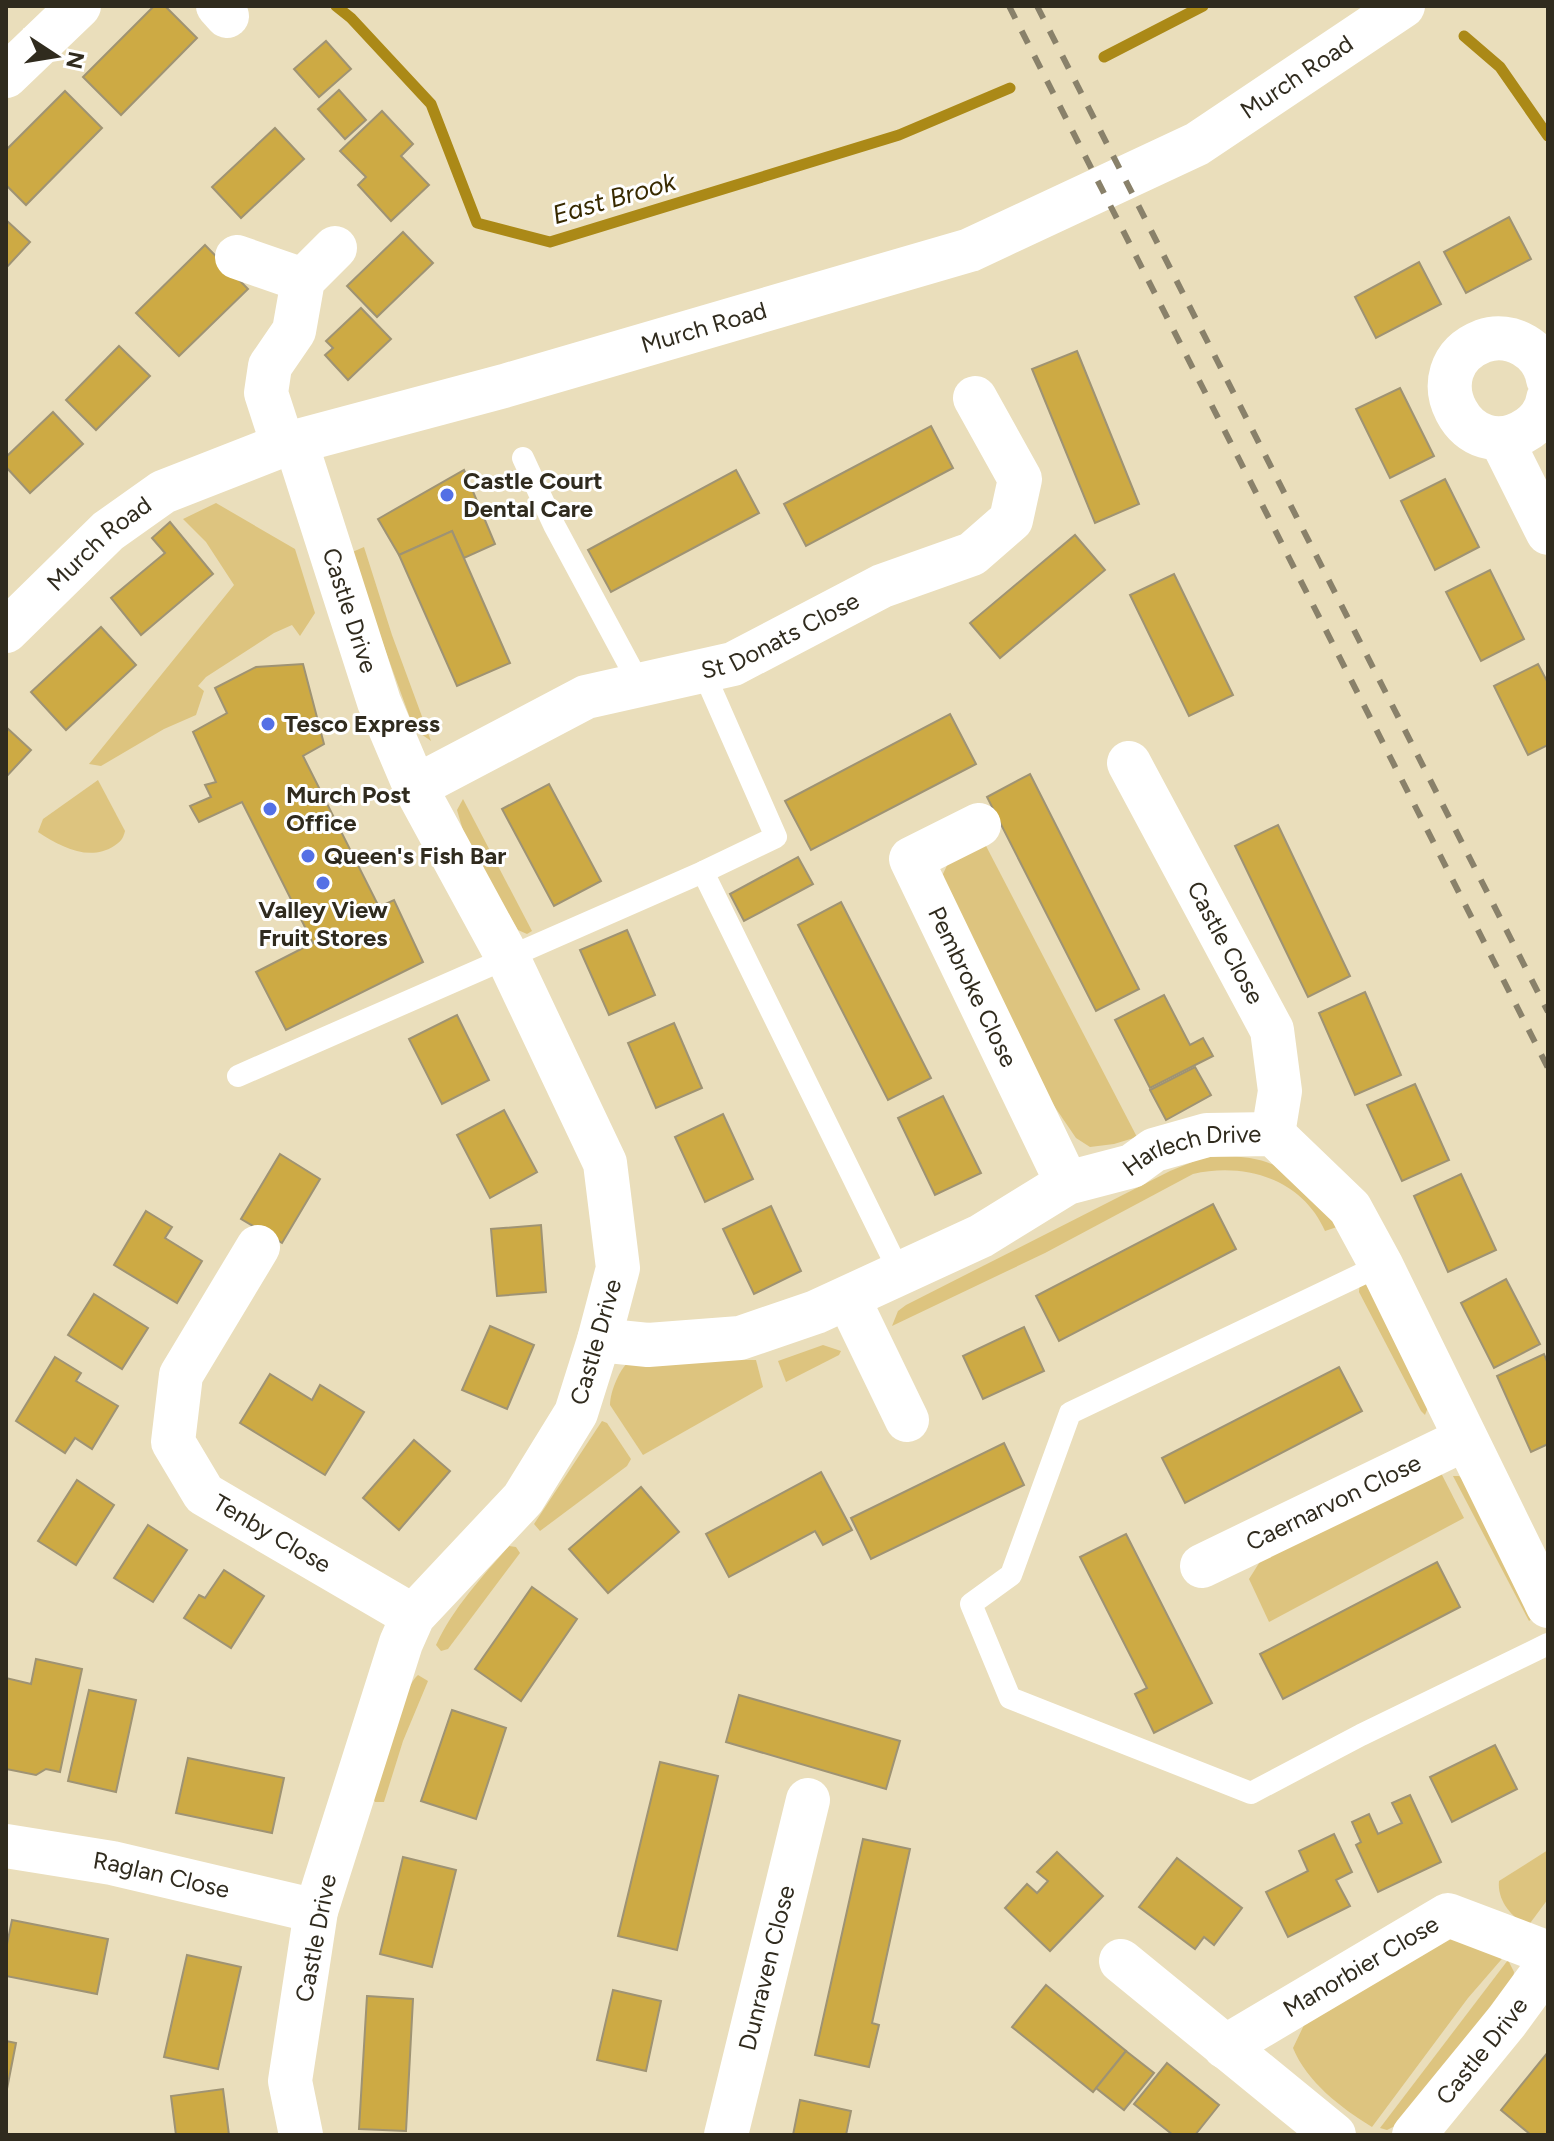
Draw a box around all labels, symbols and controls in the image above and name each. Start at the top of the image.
north arrow [16,16,96,96]
street label: Murch Road [1235,29,1358,125]
text: N [60,49,90,71]
water label: East Brook [549,165,681,231]
street label: Murch Road [637,295,770,359]
place label: Castle Court Dental Care [463,466,603,523]
marker: Castle Court Dental Care [438,486,456,504]
street label: Murch Road [41,490,157,597]
street label: Castle Drive [317,544,384,677]
street label: St Donats Close [698,586,864,685]
place label: Tesco Express [284,709,440,738]
marker: Tesco Express [259,715,277,733]
place label: Murch Post Office [286,780,411,837]
marker: Murch Post Office [261,800,279,818]
place label: Queen's Fish Bar [324,841,506,870]
marker: Queen's Fish Bar [299,847,317,865]
marker: Valley View Fruit Stores [314,874,332,892]
street label: Castle Close [1181,876,1270,1009]
place label: Valley View Fruit Stores [258,895,388,952]
street label: Pembroke Close [922,902,1024,1072]
street label: Harlech Drive [1117,1119,1262,1182]
street label: Castle Drive [564,1276,627,1408]
street label: Caernarvon Close [1241,1448,1425,1557]
street label: Tenby Close [208,1488,336,1579]
street label: Raglan Close [91,1845,232,1904]
street label: Castle Drive [289,1872,342,2004]
street label: Dunraven Close [732,1882,801,2053]
street label: Manorbier Close [1278,1909,1444,2023]
street label: Castle Drive [1430,1991,1533,2110]

